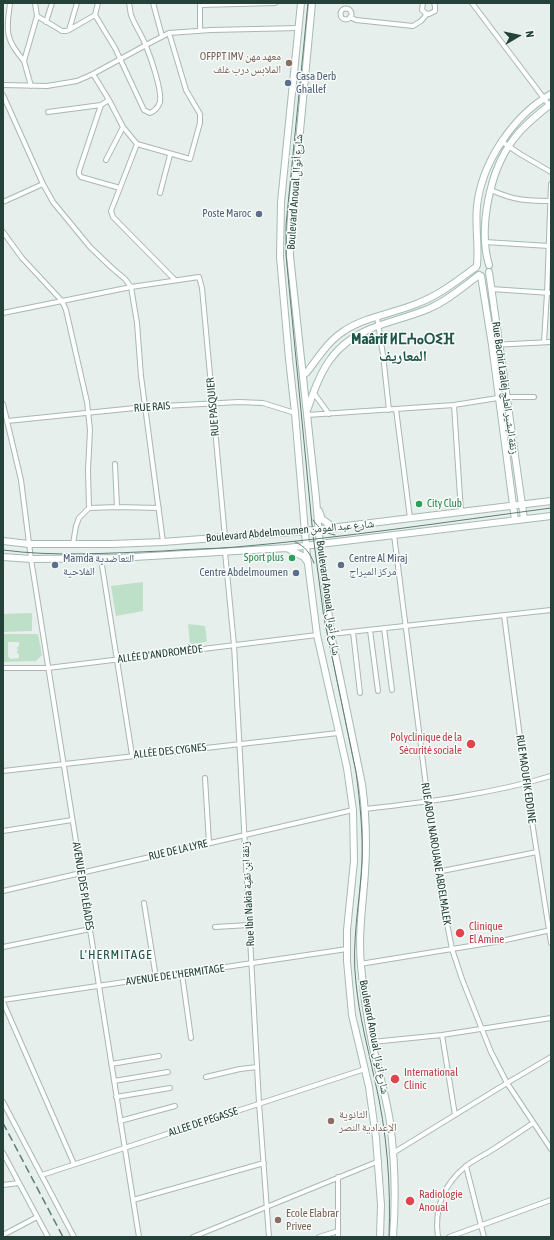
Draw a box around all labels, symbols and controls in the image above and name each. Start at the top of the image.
north arrow [498,16,538,56]
text: N [523,30,536,38]
place label: OFPPT IMV معهد مهن الملابس درب غلف [200,50,281,76]
marker: OFPPT IMV معهد مهن الملابس درب غلف [284,58,294,68]
place label: Casa Derb Ghallef [296,70,336,96]
marker: Casa Derb Ghallef [283,78,293,88]
street label: Boulevard Anoual شارع أنوال [284,134,306,250]
place label: Poste Maroc [202,207,251,221]
marker: Poste Maroc [254,209,264,219]
street label: Rue Bachir Laalej زنقة البشير العلج [489,321,521,455]
district label: Maârif ⵍⵎⵄⴰⵔⵉⴼ المعاريف [351,330,455,365]
street label: RUE PASQUIER [204,377,222,437]
street label: RUE RAIS [133,399,171,415]
place label: City Club [427,497,462,511]
marker: City Club [414,499,424,509]
street label: Boulevard Abdelmoumen شارع عبد المومن [205,517,375,545]
street label: Boulevard Anoual شارع أنوال [313,540,343,656]
place label: Sport plus [244,551,284,565]
place label: Mamda التعاضدية الفلاحية [63,552,134,578]
place label: Centre Al Miraj مركز الميراج [349,552,408,578]
marker: Sport plus [287,553,297,563]
marker: Mamda التعاضدية الفلاحية [50,560,60,570]
marker: Centre Al Miraj مركز الميراج [336,560,346,570]
place label: Centre Abdelmoumen [199,566,288,580]
marker: Centre Abdelmoumen [291,568,301,578]
street label: ALLÉE D'ANDROMÈDE [117,642,203,666]
place label: Polyclinique de la Sécurité sociale [390,731,462,757]
street label: RUE MAOUFIK EDDINE [513,734,539,824]
marker: Polyclinique de la Sécurité sociale [465,738,477,750]
street label: ALLÉE DES CYGNES [133,741,207,761]
street label: RUE ABOU NAROUANE ABDELMALEK [418,782,454,926]
street label: RUE DE LA LYRE [147,837,209,863]
street label: AVENUE DES PLÉIADES [69,841,97,931]
street label: Rue Ibn Nakia زنقة ابن نقية [239,841,257,947]
place label: Clinique El Amine [469,920,504,946]
marker: Clinique El Amine [454,927,466,939]
district label: L'HERMITAGE [79,947,153,963]
street label: AVENUE DE L'HERMITAGE [125,962,225,988]
street label: Boulevard Anoual شارع أنوال [356,979,392,1095]
place label: International Clinic [404,1066,458,1092]
marker: International Clinic [389,1073,401,1085]
street label: ALLEE DE PEGASSE [167,1105,239,1139]
place label: الثانوية الإعدادية النصر [339,1108,397,1134]
marker: الثانوية الإعدادية النصر [326,1116,336,1126]
place label: Radiologie Anoual [419,1188,463,1214]
marker: Radiologie Anoual [404,1195,416,1207]
place label: Ecole Elabrar Privee [286,1207,339,1233]
marker: Ecole Elabrar Privee [273,1215,283,1225]

